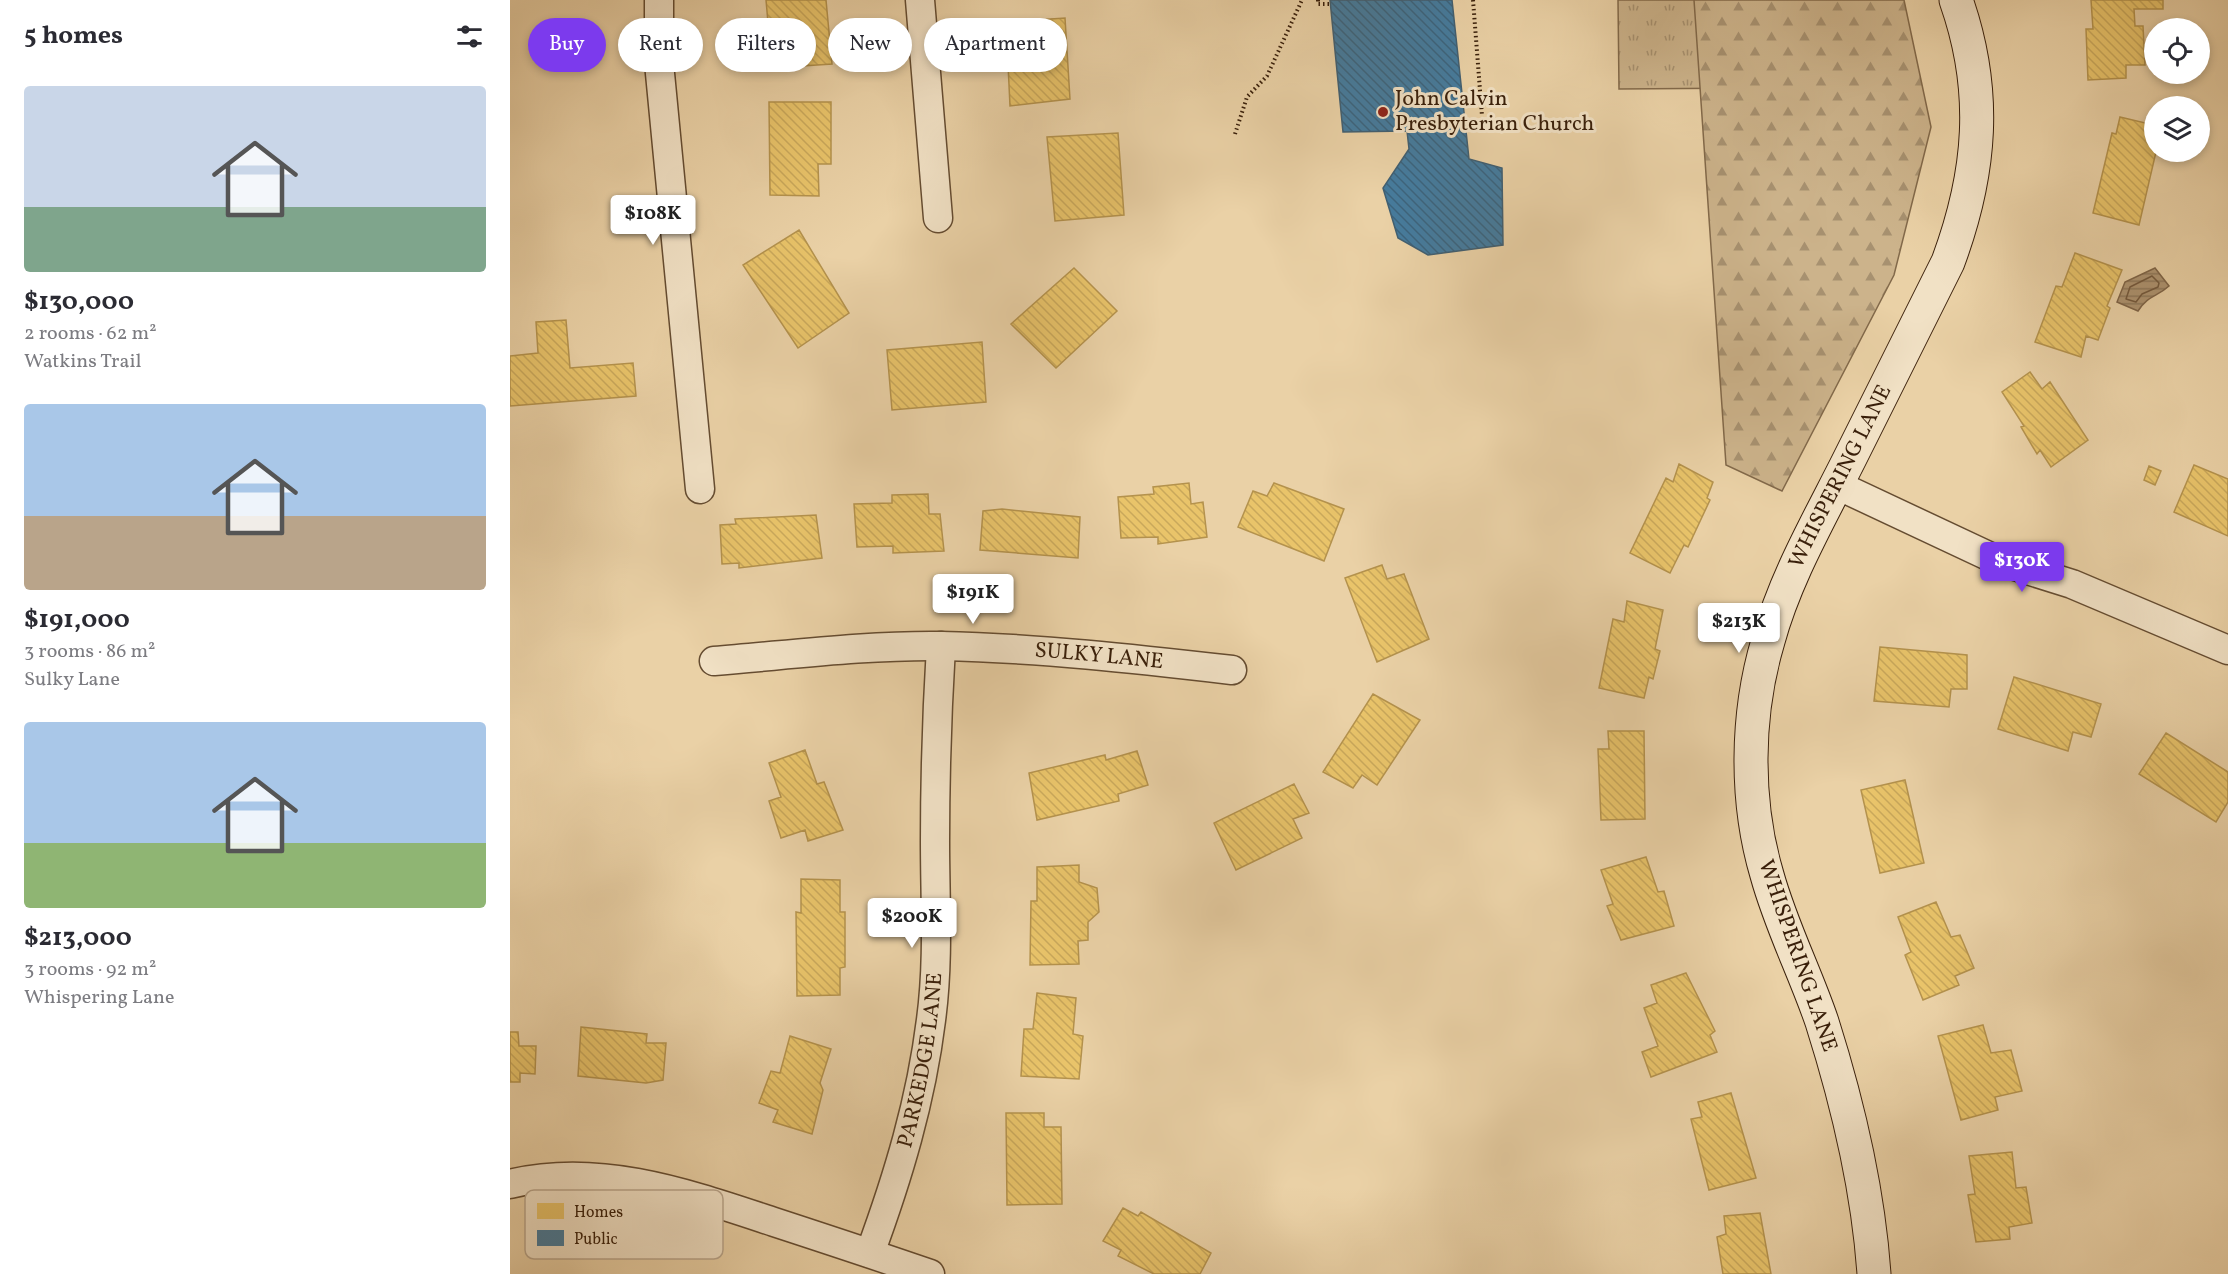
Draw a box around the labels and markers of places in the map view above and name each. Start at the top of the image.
place label: John Calvin Presbyterian Church [1395,84,1594,140]
marker: John Calvin Presbyterian Church [1376,105,1390,119]
pin: $108K [611,195,695,246]
pin: $130K [1980,542,2064,593]
pin: $191K [931,574,1015,625]
pin: $213K [1697,603,1781,654]
pin: $200K [870,898,954,949]

